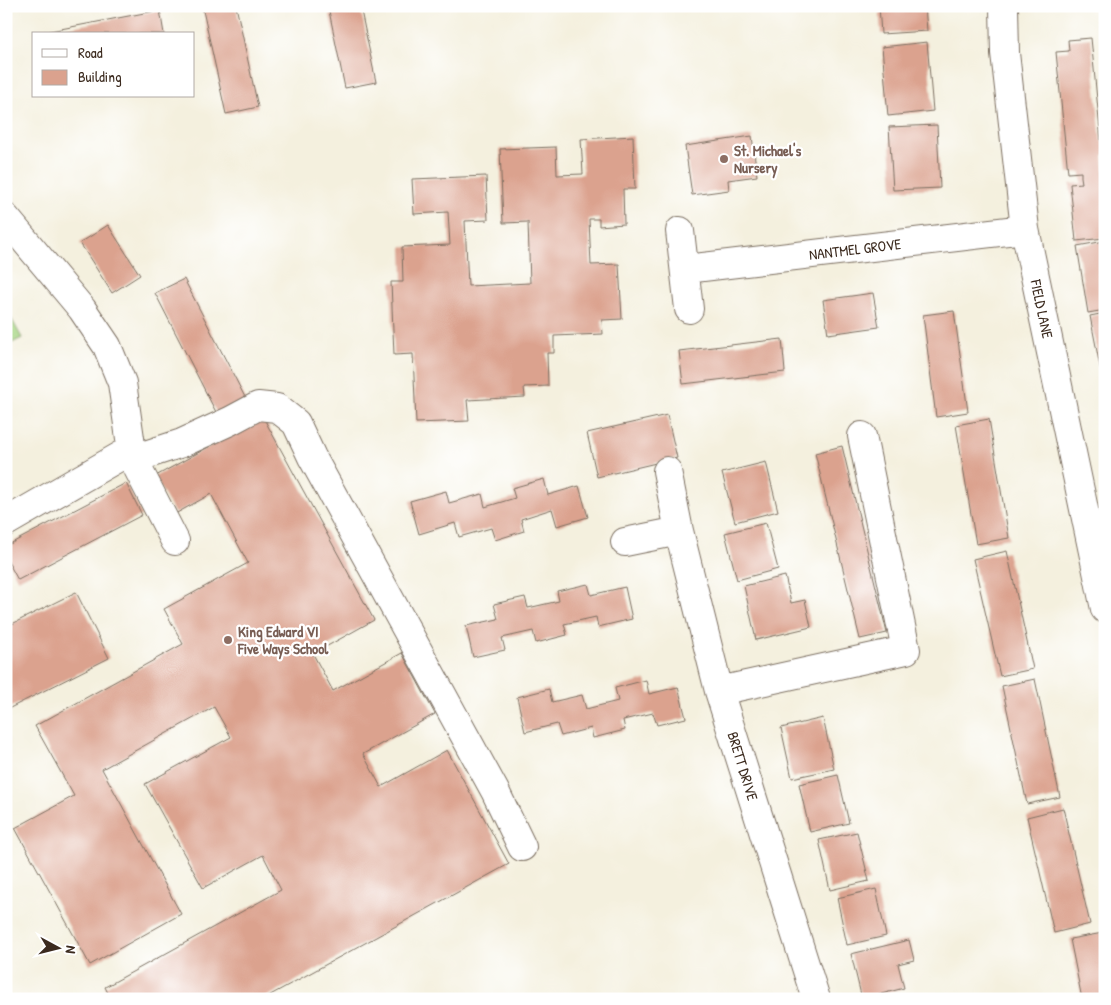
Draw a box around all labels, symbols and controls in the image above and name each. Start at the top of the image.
legend [32,32,195,98]
text: Road [78,42,103,63]
text: Building [78,66,122,87]
place label: St. Michael's Nursery [734,140,801,179]
marker: St. Michael's Nursery [718,153,730,165]
street label: NANTMEL GROVE [808,233,902,265]
street label: FIELD LANE [1025,277,1059,341]
place label: King Edward VI Five Ways School [237,621,329,660]
marker: King Edward VI Five Ways School [222,634,234,646]
street label: BRETT DRIVE [723,729,764,803]
north arrow [32,922,82,972]
text: N [61,945,81,955]

